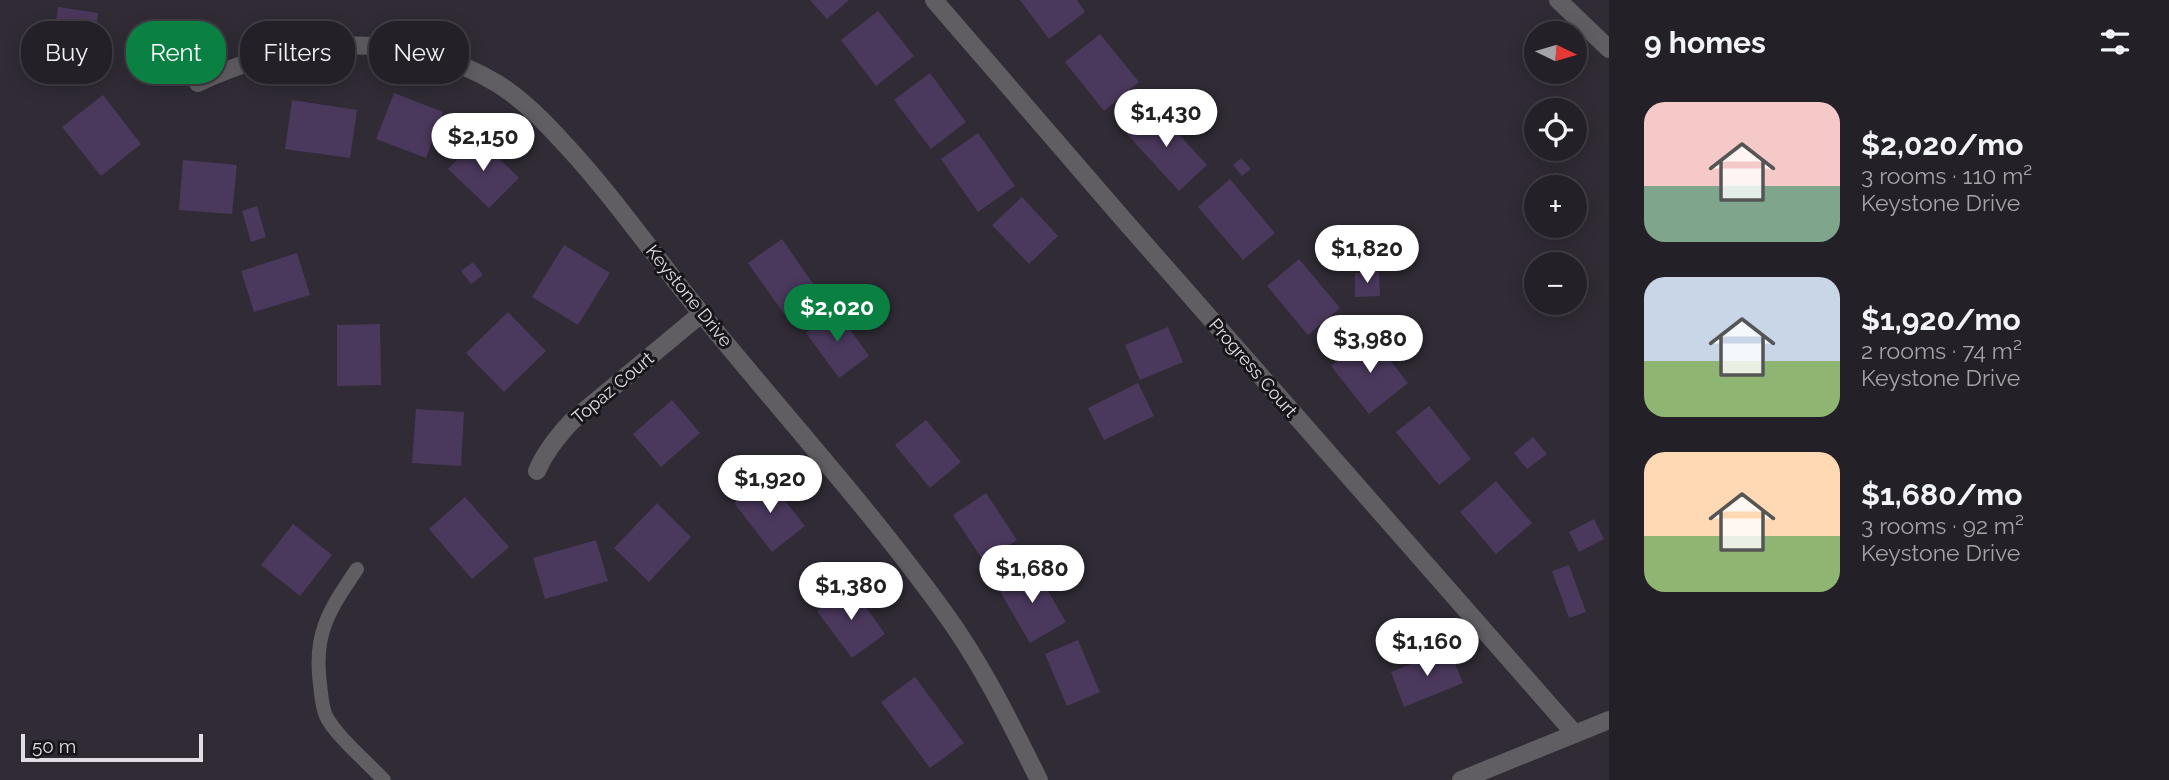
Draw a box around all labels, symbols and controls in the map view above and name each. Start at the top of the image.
chip: Buy [21,21,112,84]
chip: Rent [126,21,226,84]
chip: Filters [240,21,355,84]
chip: New [369,21,469,84]
north arrow [1524,21,1587,84]
map controls [1524,21,1587,315]
icon: filters [2096,23,2134,61]
text: 9 homes [1644,25,1766,60]
pin: $1,430 [1109,90,1223,149]
text: $1,430 [1130,98,1202,125]
button: locate [1524,98,1587,161]
pin: $2,150 [426,114,540,173]
text: $2,150 [447,122,519,149]
text: $2,020/mo [1861,127,2023,162]
icon: home [1700,130,1784,214]
text: 3 rooms · 110 m² [1861,162,2032,189]
button: + [1524,175,1587,238]
text: Keystone Drive [1861,189,2020,216]
pin: $1,820 [1310,226,1424,285]
text: $1,820 [1331,234,1403,261]
street label: Keystone Drive [642,241,737,351]
button: − [1524,252,1587,315]
pin: $2,020 [780,284,894,344]
text: $2,020 [800,293,874,320]
text: $1,920/mo [1861,302,2021,337]
icon: home [1700,305,1784,389]
street label: Progress Court [1205,314,1302,421]
pin: $3,980 [1313,316,1427,375]
text: $3,980 [1333,324,1407,351]
text: 2 rooms · 74 m² [1861,337,2022,364]
street label: Topaz Court [568,347,658,428]
text: Keystone Drive [1861,364,2020,391]
pin: $1,920 [713,456,827,515]
text: $1,920 [734,464,806,491]
text: $1,680/mo [1861,477,2022,512]
icon: home [1700,480,1784,564]
text: 3 rooms · 92 m² [1861,512,2024,539]
text: Keystone Drive [1861,539,2020,566]
pin: $1,680 [975,546,1089,605]
text: $1,680 [995,554,1069,581]
pin: $1,380 [794,562,908,622]
text: $1,380 [815,571,887,598]
pin: $1,160 [1370,618,1484,678]
text: $1,160 [1392,627,1462,654]
scale bar [21,731,203,763]
text: 50 m [32,735,76,757]

